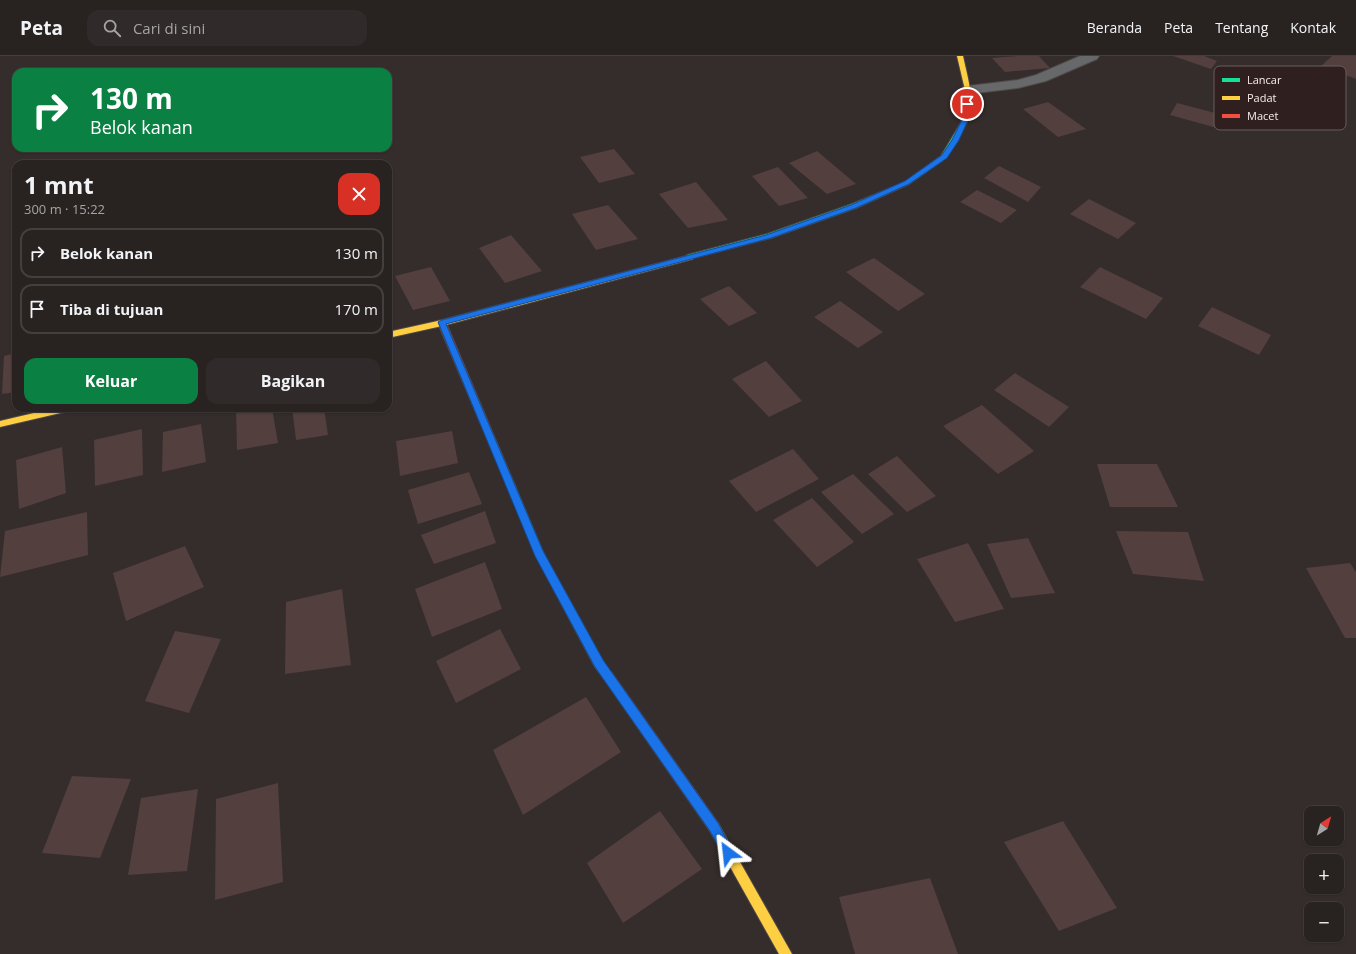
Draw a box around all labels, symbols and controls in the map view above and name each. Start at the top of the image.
search box [87,10,367,46]
text: Peta [20,15,63,41]
icon: search [101,17,123,39]
text: Cari di sini [133,18,205,38]
text: Beranda [1087,18,1142,37]
text: Peta [1164,18,1193,37]
text: Tentang [1215,18,1268,37]
text: Kontak [1290,18,1336,37]
legend [1214,66,1346,130]
text: Lancar [1247,72,1282,87]
text: 130 m [90,79,173,117]
icon: right [24,84,76,136]
pin [950,87,984,121]
text: Padat [1247,90,1277,105]
icon: arrive [956,93,978,115]
text: Macet [1247,108,1278,123]
text: Belok kanan [90,115,193,139]
text: 1 mnt [24,168,94,201]
button: close [338,173,380,215]
text: 300 m · 15:22 [24,200,105,218]
icon: right [26,242,48,264]
text: Belok kanan [60,243,153,263]
text: 130 m [334,243,378,263]
icon: arrive [26,298,48,320]
text: Tiba di tujuan [60,299,163,319]
text: 170 m [334,299,378,319]
button: Keluar [24,358,198,404]
button: Bagikan [206,358,380,404]
north arrow [1304,806,1344,846]
map controls [1304,806,1344,942]
position arrow [707,832,749,874]
button: + [1304,854,1344,894]
button: − [1304,902,1344,942]

